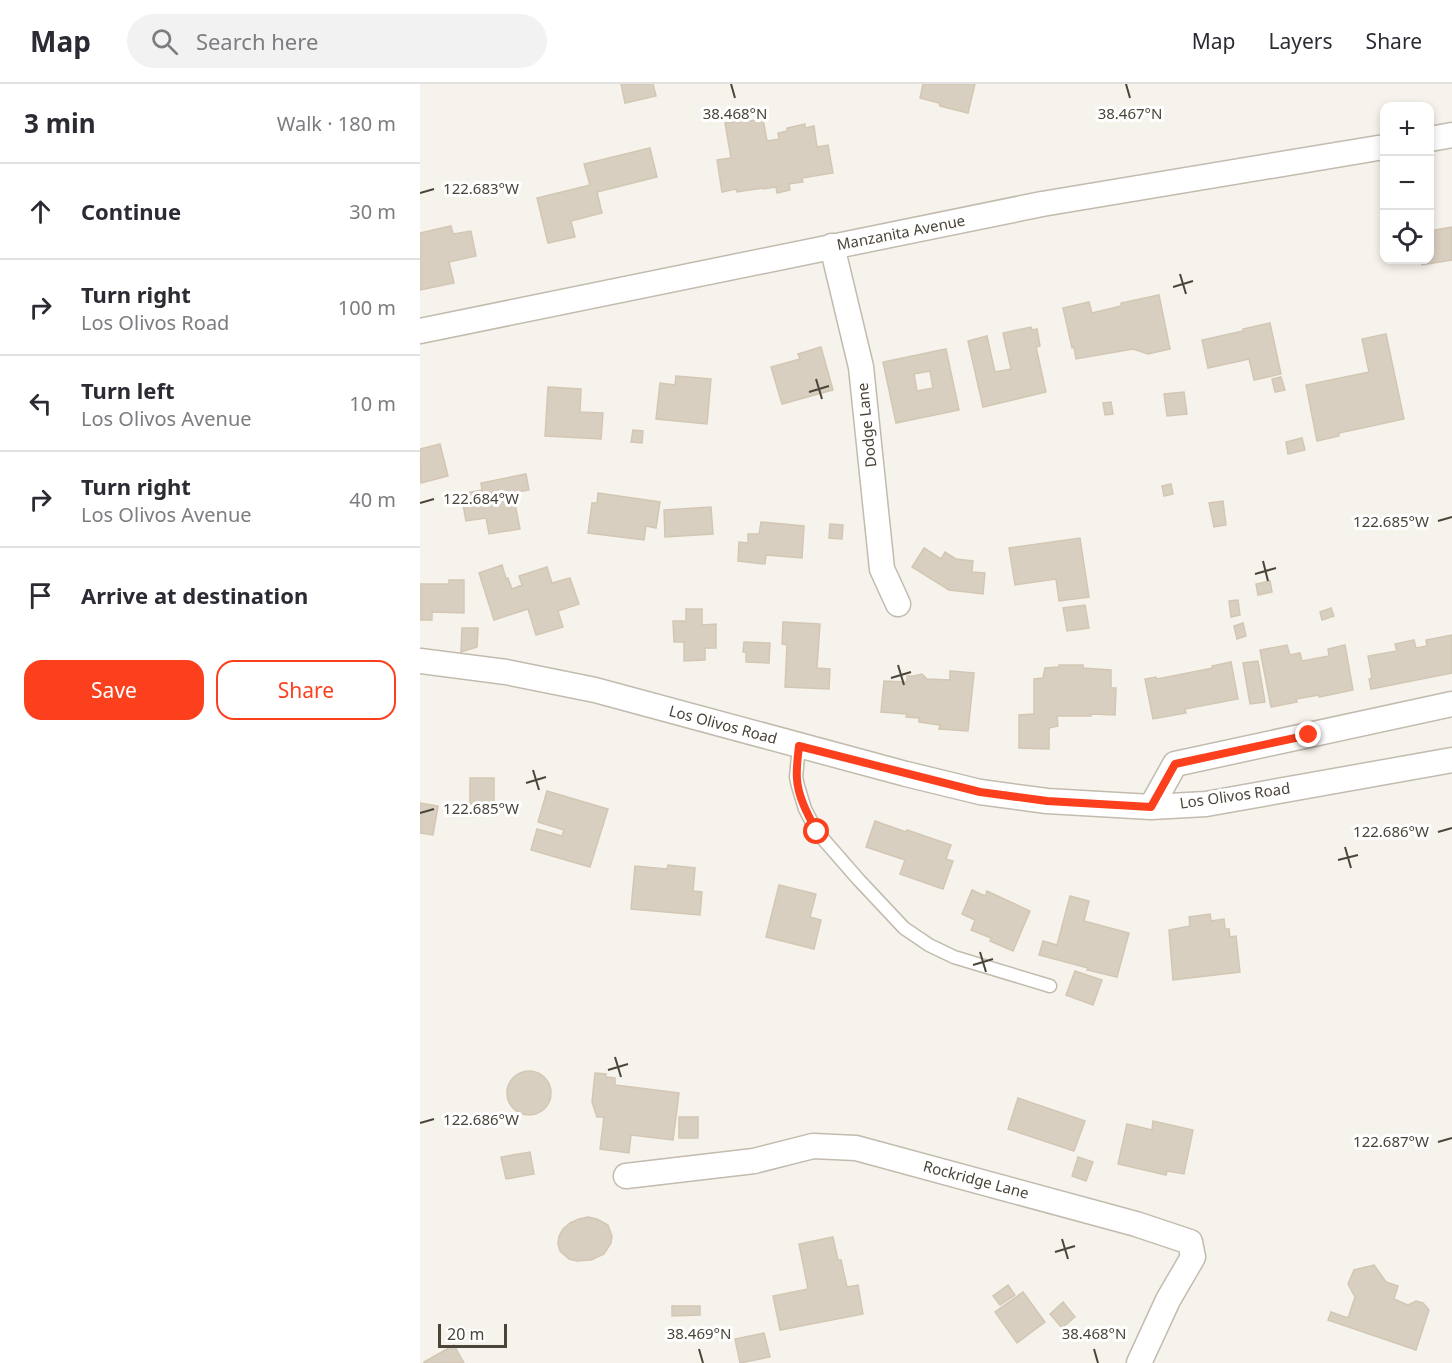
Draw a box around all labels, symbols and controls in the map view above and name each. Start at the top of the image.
search box [127,14,547,68]
text: Map [30,22,91,60]
icon: search [148,25,181,58]
text: Search here [196,26,318,56]
text: Map [1192,27,1236,55]
text: Layers [1269,27,1333,55]
text: Share [1366,27,1422,55]
map controls [1380,102,1434,264]
button: + [1380,102,1434,156]
text: 38.468°N [703,103,767,123]
text: 38.467°N [1098,103,1162,123]
text: 3 min [24,105,96,141]
text: Walk · 180 m [277,110,396,137]
button: − [1380,156,1434,210]
text: 122.683°W [443,178,519,198]
icon: ahead [24,195,57,228]
text: Continue [81,196,181,226]
text: 30 m [349,198,396,225]
street label: Manzanita Avenue [835,210,967,254]
button: locate [1380,210,1434,264]
text: Turn right [81,279,191,309]
icon: right [24,291,57,324]
text: 100 m [338,294,396,321]
text: Los Olivos Road [81,309,229,336]
text: Turn left [81,375,175,405]
street label: Dodge Lane [852,382,880,468]
icon: left [24,387,57,420]
text: 10 m [349,390,396,417]
text: Los Olivos Avenue [81,405,252,432]
text: Turn right [81,471,191,501]
icon: right [24,483,57,516]
text: 40 m [349,486,396,513]
text: 122.684°W [443,488,519,508]
text: Los Olivos Avenue [81,501,252,528]
text: 122.685°W [1353,511,1429,531]
icon: arrive [24,579,57,612]
text: Arrive at destination [81,580,308,610]
button: Save [24,660,204,720]
button: Share [216,660,396,720]
street label: Los Olivos Road [667,700,780,748]
route end [1295,721,1321,747]
street label: Los Olivos Road [1178,777,1291,813]
text: 122.685°W [443,798,519,818]
route start [803,818,829,844]
text: 122.686°W [1353,821,1429,841]
text: 122.686°W [443,1109,519,1129]
text: 122.687°W [1353,1131,1429,1151]
street label: Rockridge Lane [921,1155,1031,1203]
scale bar [438,1321,507,1348]
text: 20 m [447,1323,484,1345]
text: 38.469°N [667,1323,731,1343]
text: 38.468°N [1062,1323,1126,1343]

